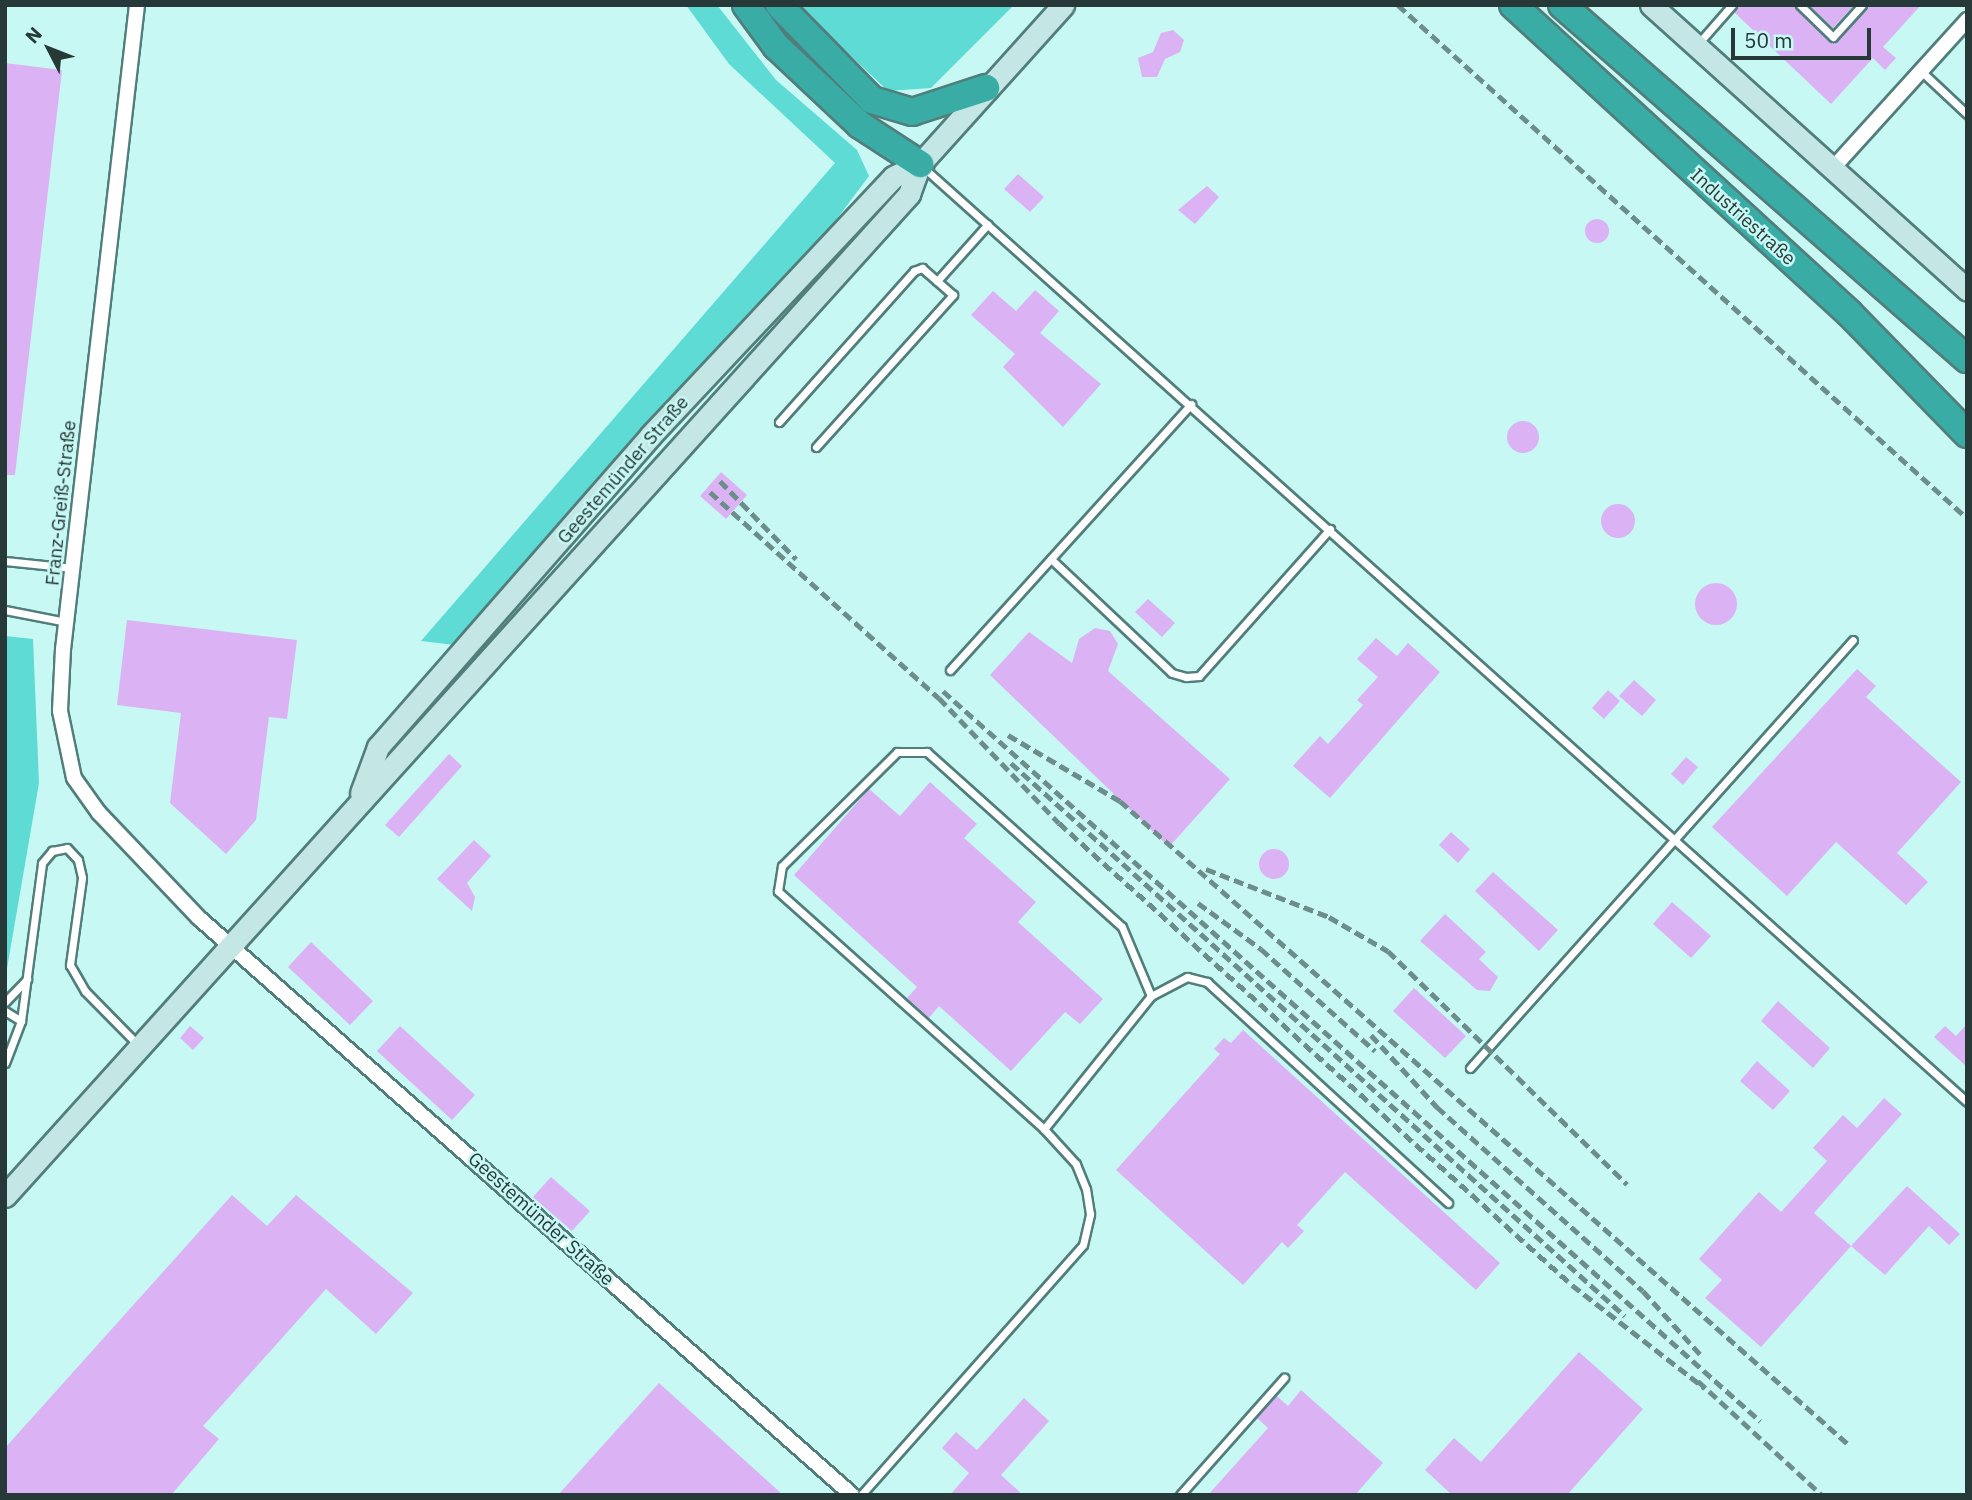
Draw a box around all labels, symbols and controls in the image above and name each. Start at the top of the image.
north arrow [14,14,84,84]
scale bar [1734,14,1874,58]
text: N [20,22,47,48]
text: 50 m [1744,26,1793,54]
street label: Industriestraße [1686,164,1800,270]
street label: Geestemünder Straße [553,391,693,549]
street label: Franz-Greiß-Straße [41,419,81,587]
street label: Geestemünder Straße [463,1147,619,1291]

